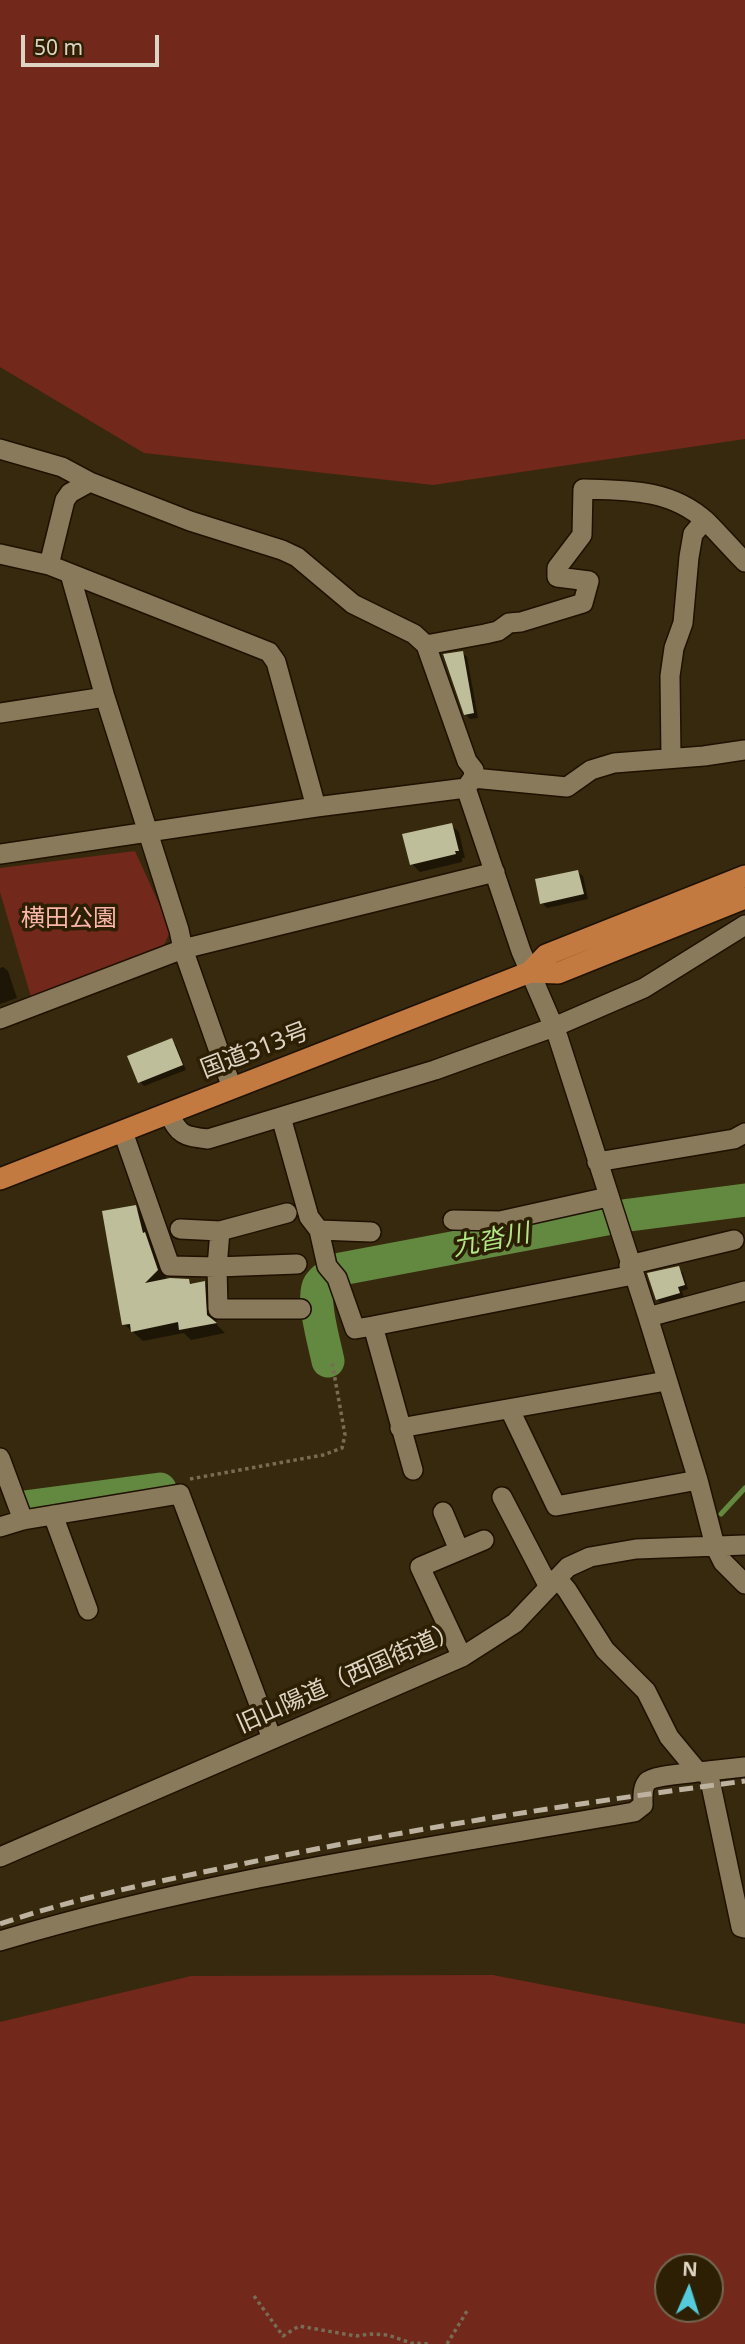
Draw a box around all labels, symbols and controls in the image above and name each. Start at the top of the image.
scale bar [24,21,163,65]
text: 50 m [34,33,83,61]
park label: 横田公園 [21,905,117,933]
street label: 国道313号 [197,1017,313,1085]
water label: 九沓川 [450,1218,532,1264]
street label: 旧山陽道（西国街道） [233,1616,463,1740]
north arrow [654,2253,724,2323]
text: N [682,2256,698,2282]

